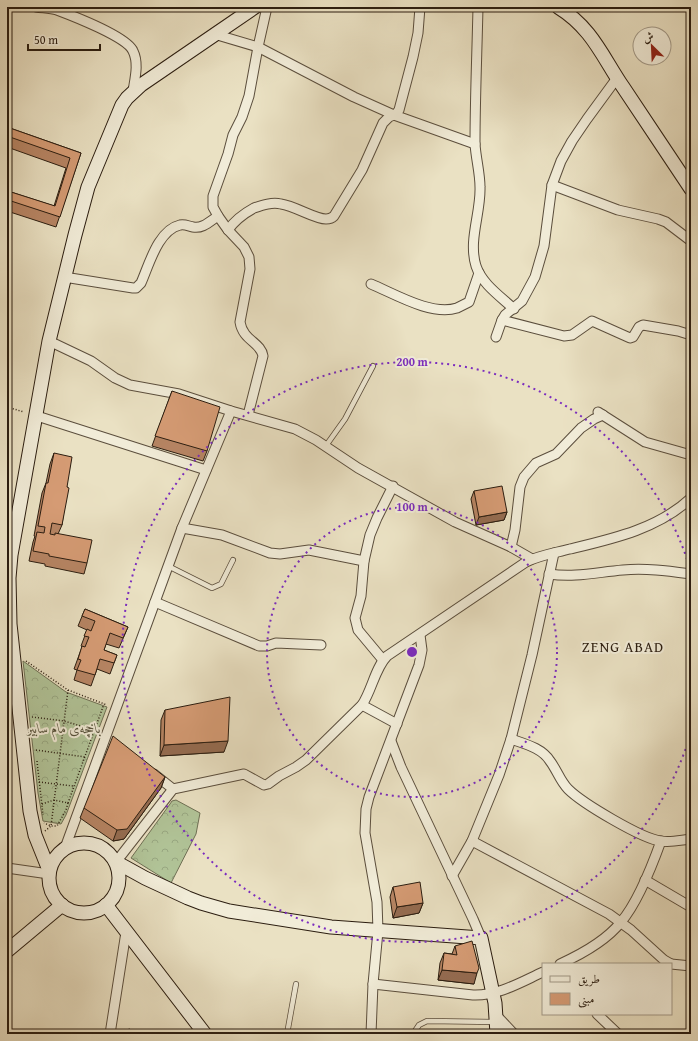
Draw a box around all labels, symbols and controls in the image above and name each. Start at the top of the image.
scale bar [28,26,100,52]
north arrow [632,26,672,66]
text: ش [640,27,656,46]
text: 50 m [34,31,58,48]
text: 200 m [396,353,429,370]
text: 100 m [396,498,429,515]
district label: ZENG ABAD [582,636,664,657]
centre of rings [405,645,419,659]
park label: باخچەی مام سابیر [26,718,101,741]
legend [542,963,672,1015]
text: طريق [578,970,600,987]
text: مبنى [578,990,594,1008]

